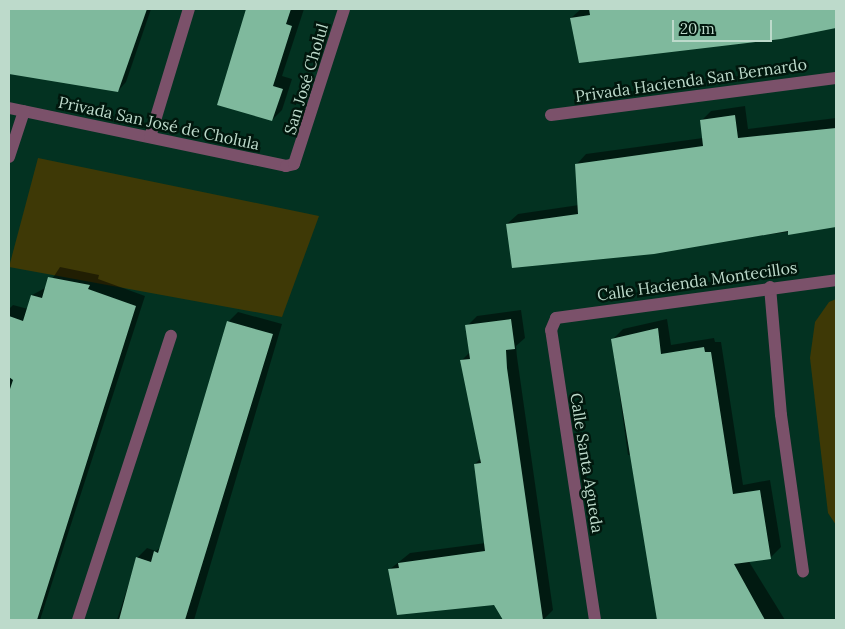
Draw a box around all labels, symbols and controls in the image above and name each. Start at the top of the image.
scale bar [675,10,775,42]
text: 20 m [680,19,715,38]
street label: San José Cholul [280,21,332,137]
street label: Privada Hacienda San Bernardo [574,54,808,106]
street label: Privada San José de Cholula [57,92,261,154]
street label: Calle Hacienda Montecillos [596,257,798,305]
street label: Calle Santa Agueda [566,392,608,534]

